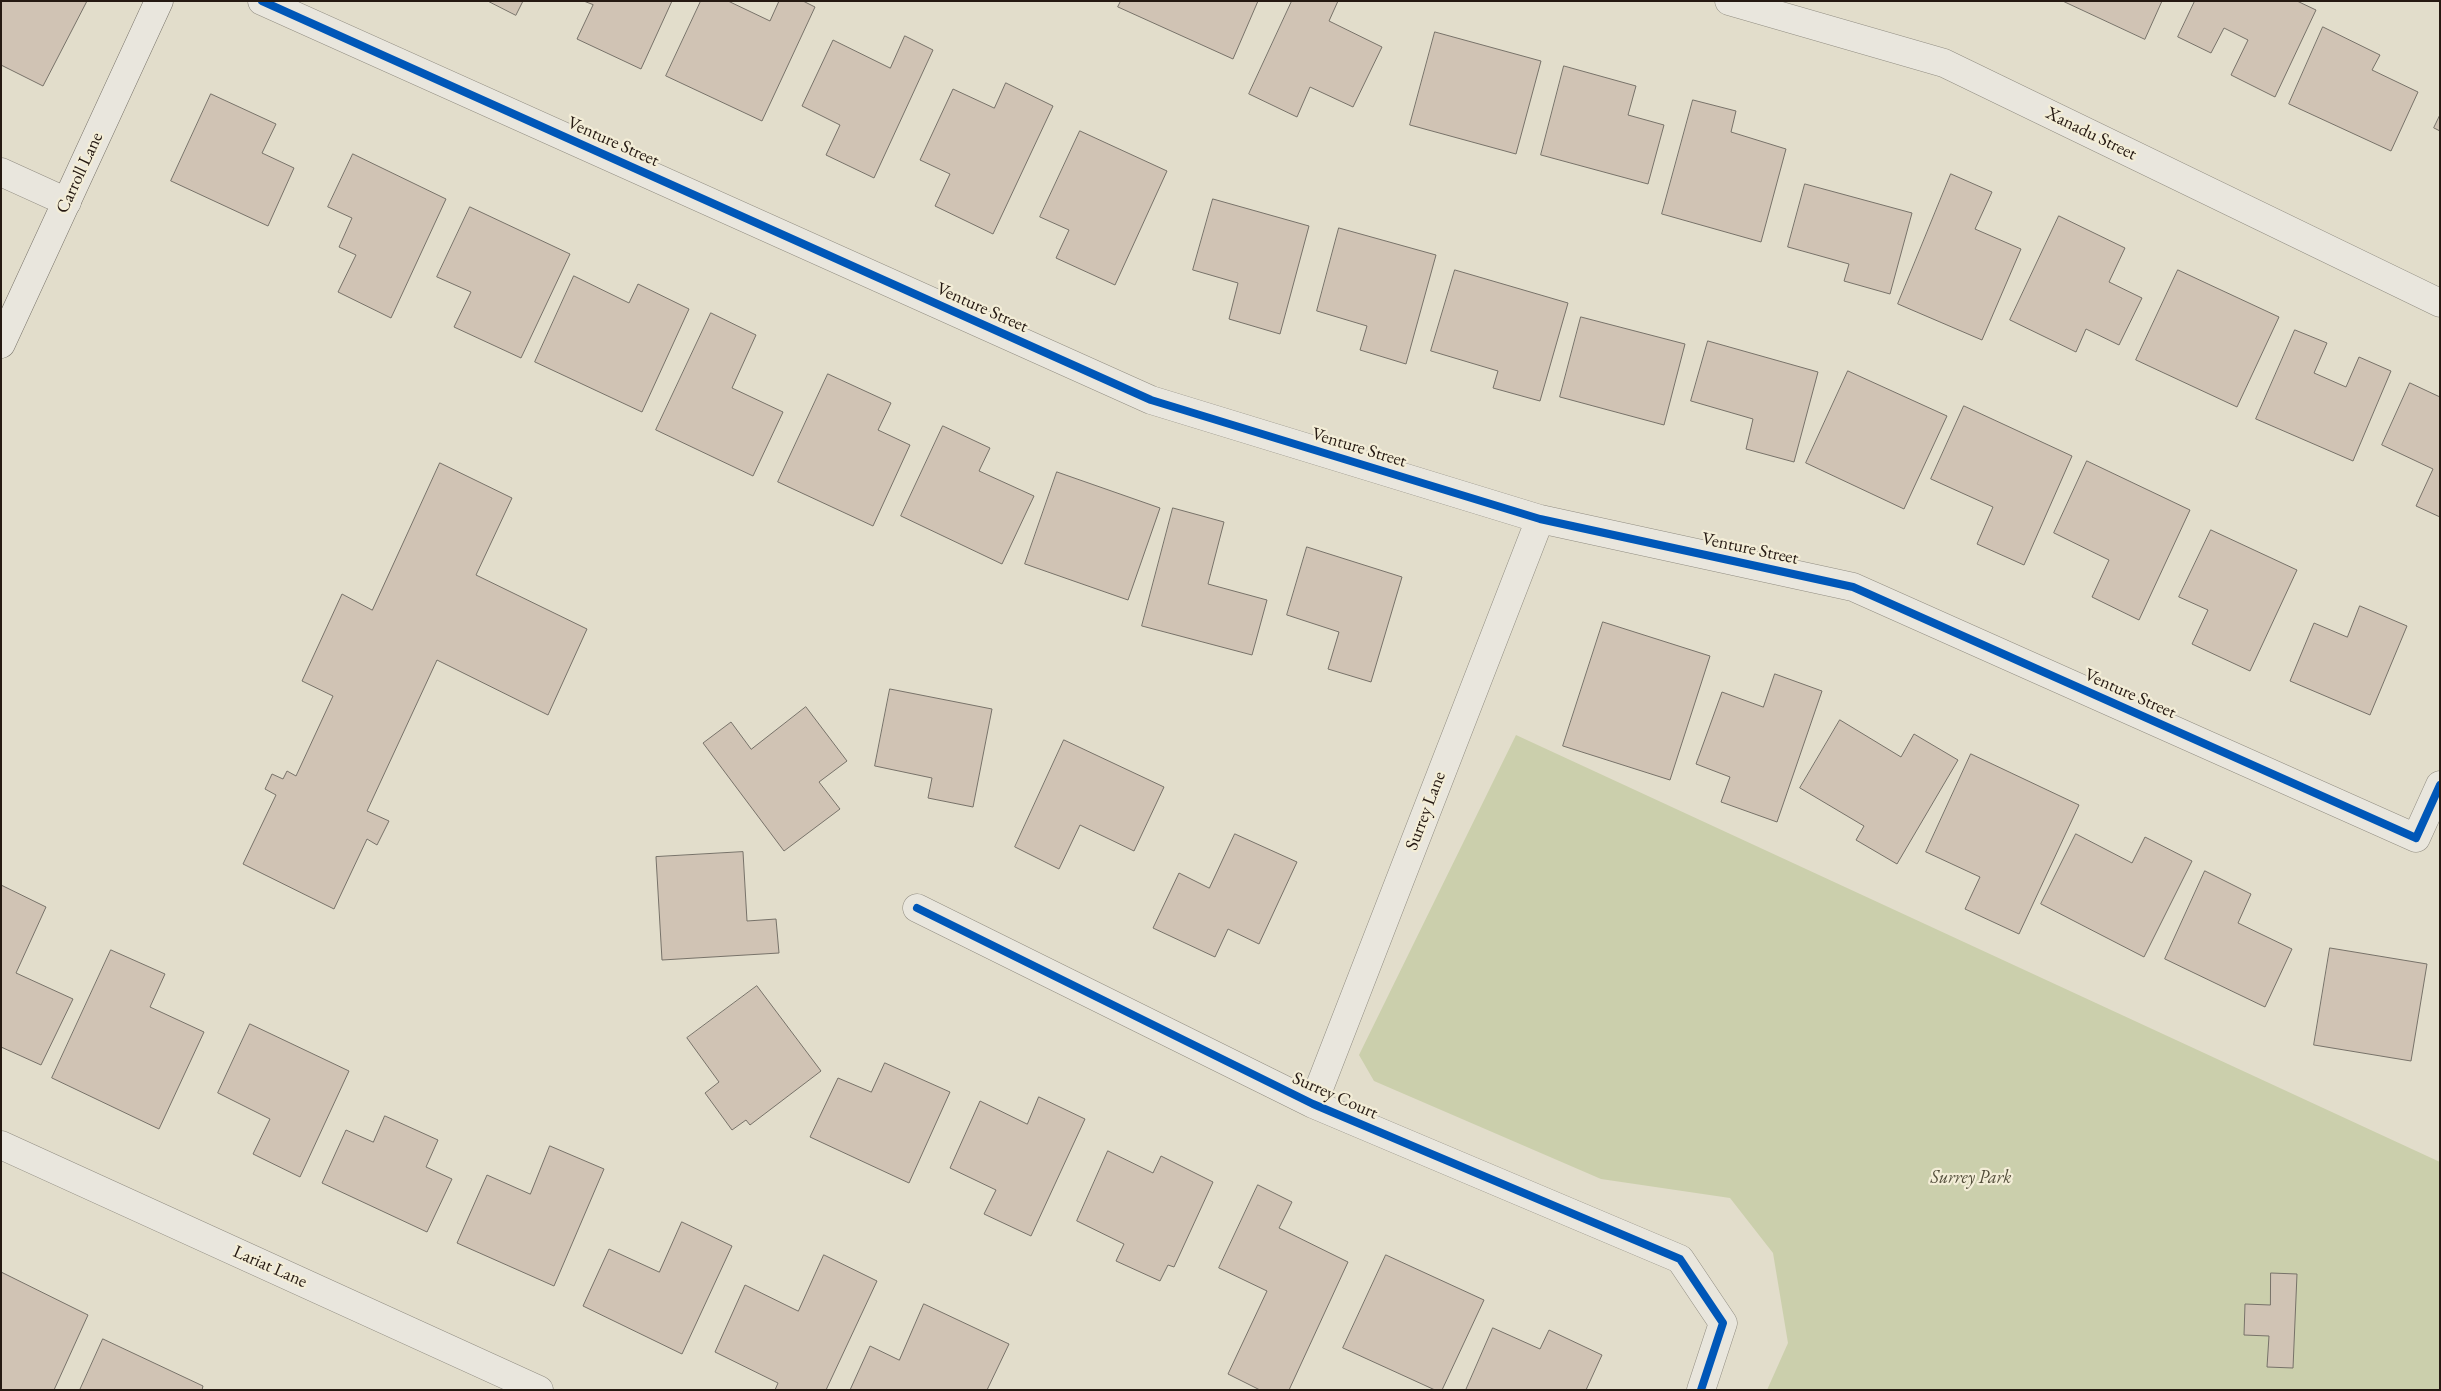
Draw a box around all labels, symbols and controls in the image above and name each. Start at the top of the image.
street label: Xanadu Street [2042,103,2140,165]
street label: Venture Street [564,112,662,172]
street label: Carroll Lane [52,129,108,217]
street label: Venture Street [933,278,1031,338]
street label: Venture Street [1309,423,1409,473]
street label: Venture Street [1700,528,1800,570]
street label: Venture Street [2081,664,2179,724]
street label: Surrey Lane [1401,769,1451,853]
street label: Surrey Court [1289,1068,1381,1124]
park label: Surrey Park [1931,1167,2011,1189]
street label: Lariat Lane [230,1241,310,1293]

